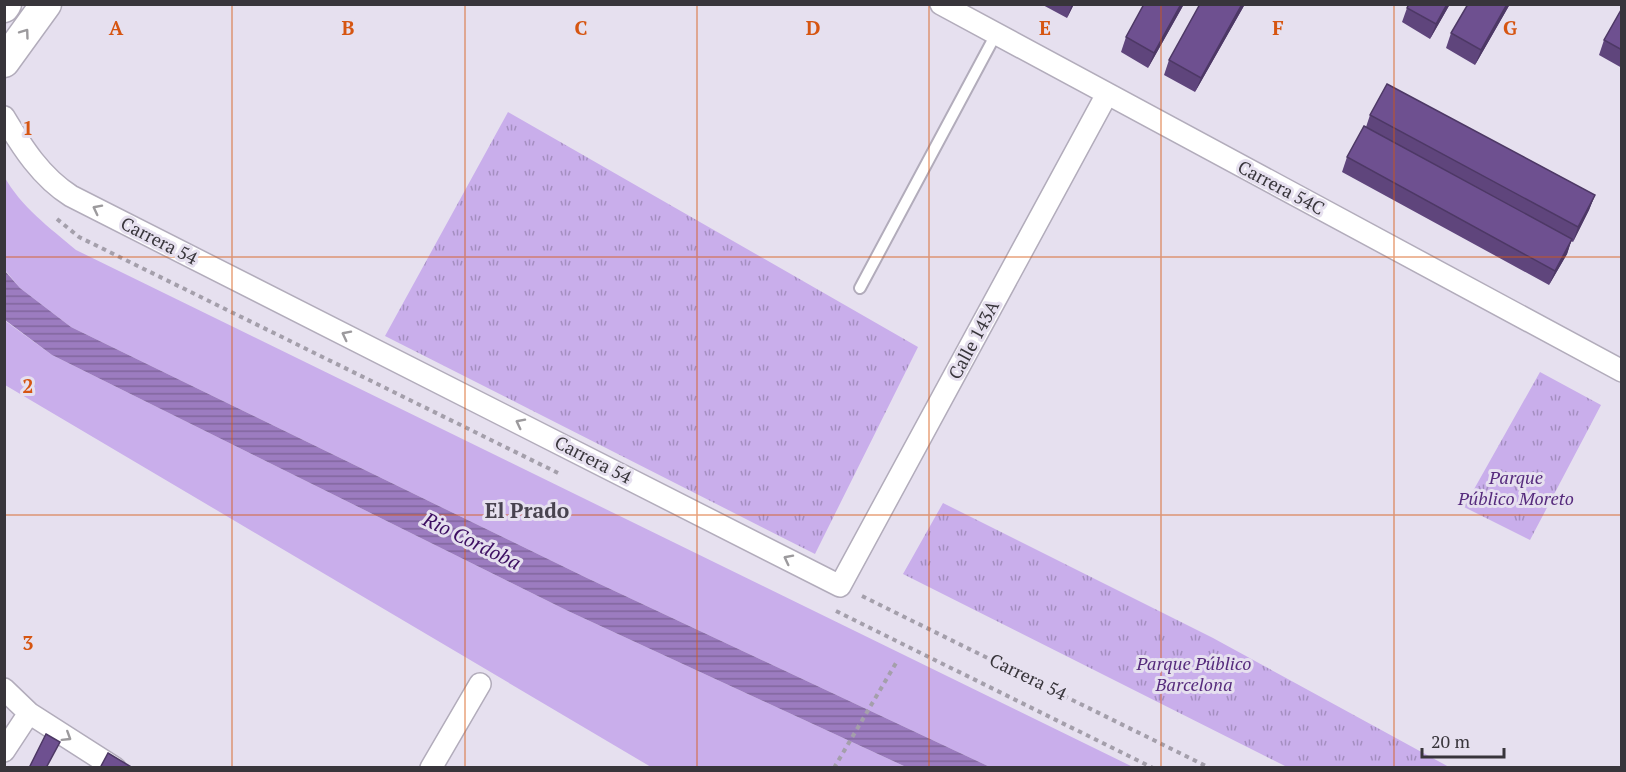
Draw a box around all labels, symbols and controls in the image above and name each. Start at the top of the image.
text: A [109,14,124,41]
text: B [342,14,355,41]
text: C [574,14,588,41]
text: D [806,14,820,41]
text: E [1039,14,1051,41]
text: F [1272,14,1284,41]
text: G [1503,14,1517,41]
one-way arrow [18,29,29,40]
text: 1 [22,114,34,141]
street label: Carrera 54C [1234,154,1329,220]
one-way arrow [93,205,104,217]
street label: Carrera 54 [117,211,202,270]
street label: Calle 143A [942,295,1004,383]
one-way arrow [342,331,353,342]
text: 2 [22,372,34,399]
one-way arrow [516,419,527,430]
street label: Carrera 54 [551,430,636,489]
park label: Parque Público Moreto [1457,465,1574,510]
district label: El Prado [485,496,569,524]
water label: Rio Cordoba [418,505,526,576]
one-way arrow [783,555,794,566]
text: 3 [22,629,34,656]
street label: Carrera 54 [986,647,1071,705]
park label: Parque Público Barcelona [1135,651,1252,696]
scale bar [1422,721,1504,759]
text: 20 m [1431,729,1471,753]
one-way arrow [61,730,72,741]

